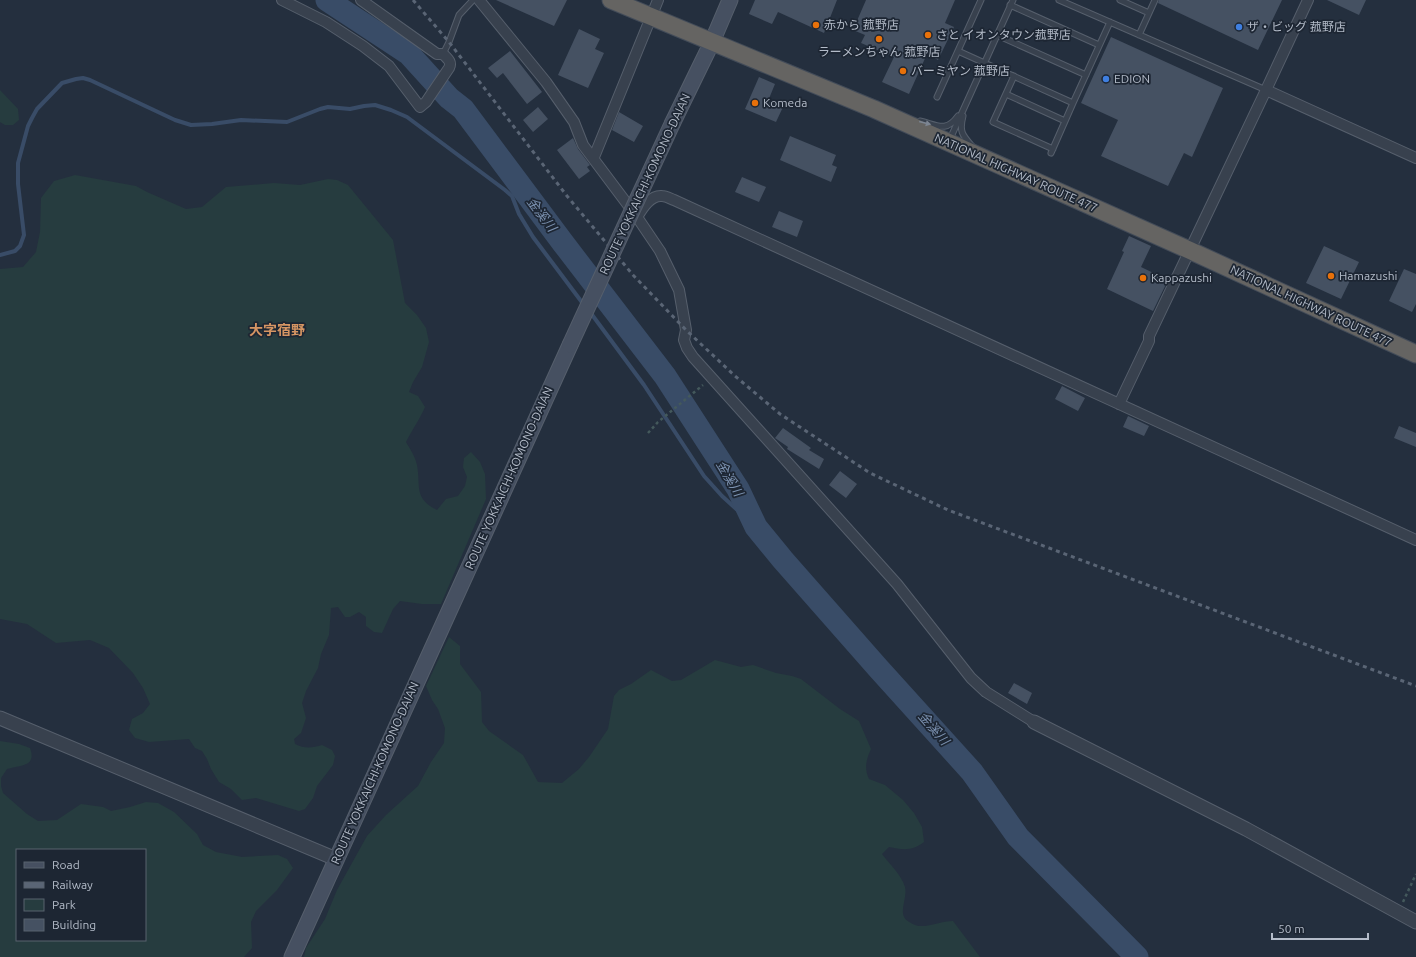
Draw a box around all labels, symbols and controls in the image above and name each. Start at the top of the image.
place label: 赤から 菰野店 [824,18,899,31]
marker: 赤から 菰野店 [811,20,821,30]
place label: ザ・ビッグ 菰野店 [1247,20,1346,33]
marker: ザ・ビッグ 菰野店 [1234,22,1244,32]
place label: さと イオンタウン菰野店 [936,28,1071,41]
marker: さと イオンタウン菰野店 [923,30,933,40]
marker: ラーメンちゃん 菰野店 [874,34,884,44]
place label: ラーメンちゃん 菰野店 [818,45,940,58]
place label: バーミヤン 菰野店 [911,64,1010,77]
marker: バーミヤン 菰野店 [898,66,908,76]
place label: EDION [1114,72,1150,85]
marker: EDION [1101,74,1111,84]
street label: ROUTE YOKKAICHI-KOMONO-DAIAN [597,91,692,276]
place label: Komeda [763,96,807,109]
marker: Komeda [750,98,760,108]
one-way arrow [919,120,932,126]
street label: NATIONAL HIGHWAY ROUTE 477 [933,131,1100,214]
water label: 金溪川 [525,194,561,235]
street label: NATIONAL HIGHWAY ROUTE 477 [1228,262,1394,349]
place label: Hamazushi [1339,269,1397,282]
place label: Kappazushi [1151,271,1212,284]
marker: Hamazushi [1326,271,1336,281]
marker: Kappazushi [1138,273,1148,283]
district label: 大字宿野 [249,322,305,338]
street label: ROUTE YOKKAICHI-KOMONO-DAIAN [462,385,555,571]
water label: 金溪川 [714,458,747,500]
street label: ROUTE YOKKAICHI-KOMONO-DAIAN [328,680,421,866]
water label: 金溪川 [916,709,953,749]
legend [16,849,146,941]
text: Road [52,858,80,871]
text: Railway [52,878,93,891]
text: Park [52,898,76,911]
scale bar [1272,915,1368,941]
text: Building [52,918,96,931]
text: 50 m [1278,922,1305,935]

